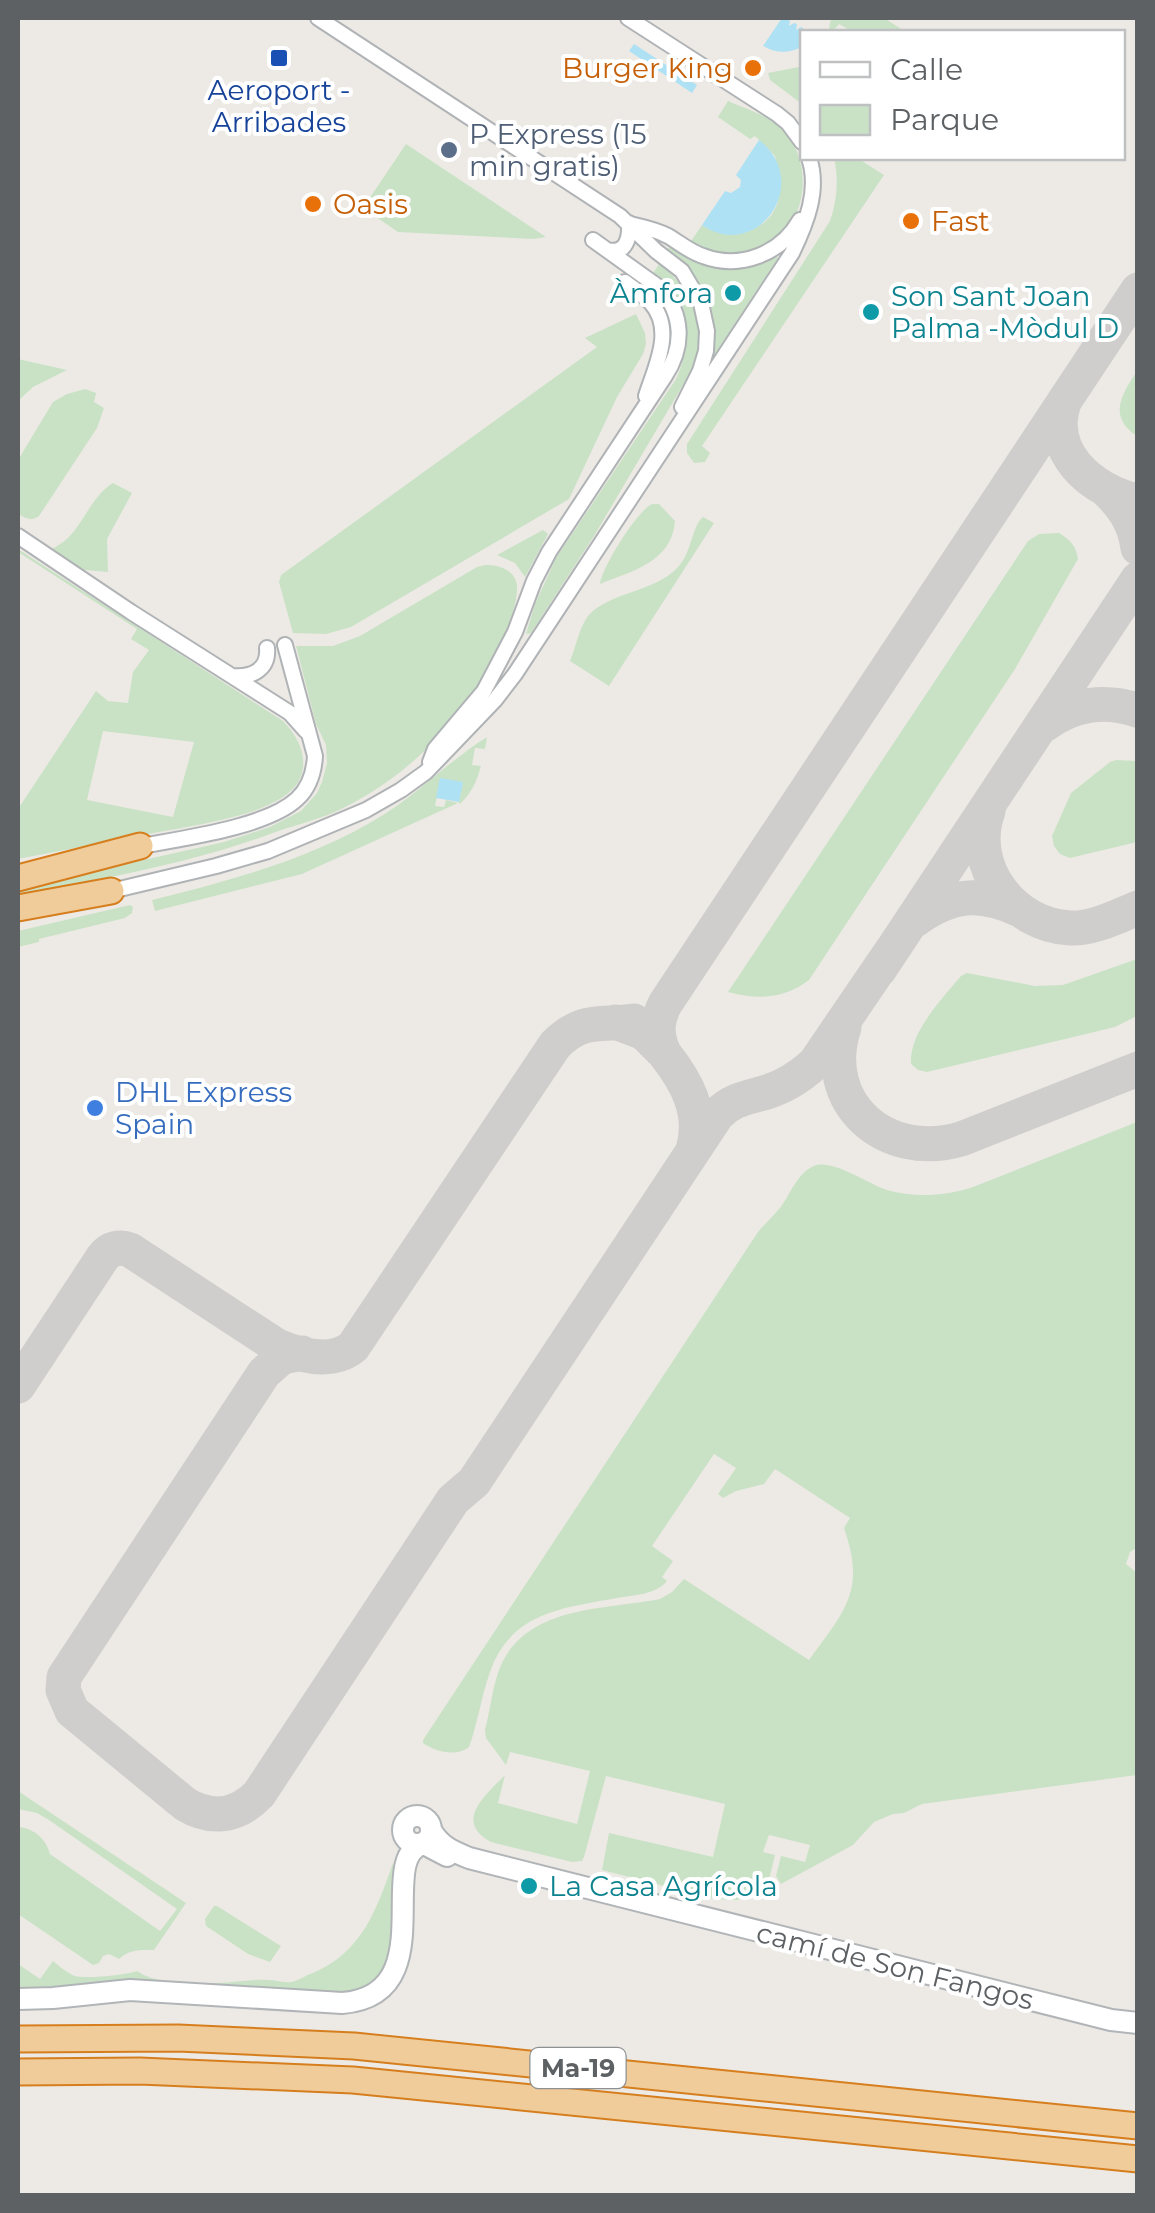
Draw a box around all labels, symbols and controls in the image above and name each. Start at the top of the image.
legend [800,30,1125,160]
marker: Aeroport - Arribades [268,47,290,69]
place label: Burger King [562,51,733,85]
text: Calle [890,51,963,88]
marker: Burger King [742,57,764,79]
place label: Aeroport - Arribades [208,73,350,139]
text: Parque [890,101,999,138]
place label: P Express (15 min gratis) [469,117,647,183]
marker: P Express (15 min gratis) [438,139,460,161]
place label: Oasis [333,187,408,221]
marker: Oasis [302,193,324,215]
place label: Fast [931,204,990,238]
marker: Fast [900,210,922,232]
place label: Àmfora [610,276,713,310]
place label: Son Sant Joan Palma -Mòdul D [891,279,1119,345]
marker: Àmfora [722,282,744,304]
marker: Son Sant Joan Palma -Mòdul D [860,301,882,323]
place label: DHL Express Spain [115,1075,292,1141]
marker: DHL Express Spain [84,1097,106,1119]
place label: La Casa Agrícola [549,1869,778,1903]
marker: La Casa Agrícola [518,1875,540,1897]
street label: camí de Son Fangos [753,1915,1037,2017]
road number: Ma-19 [530,2048,626,2088]

